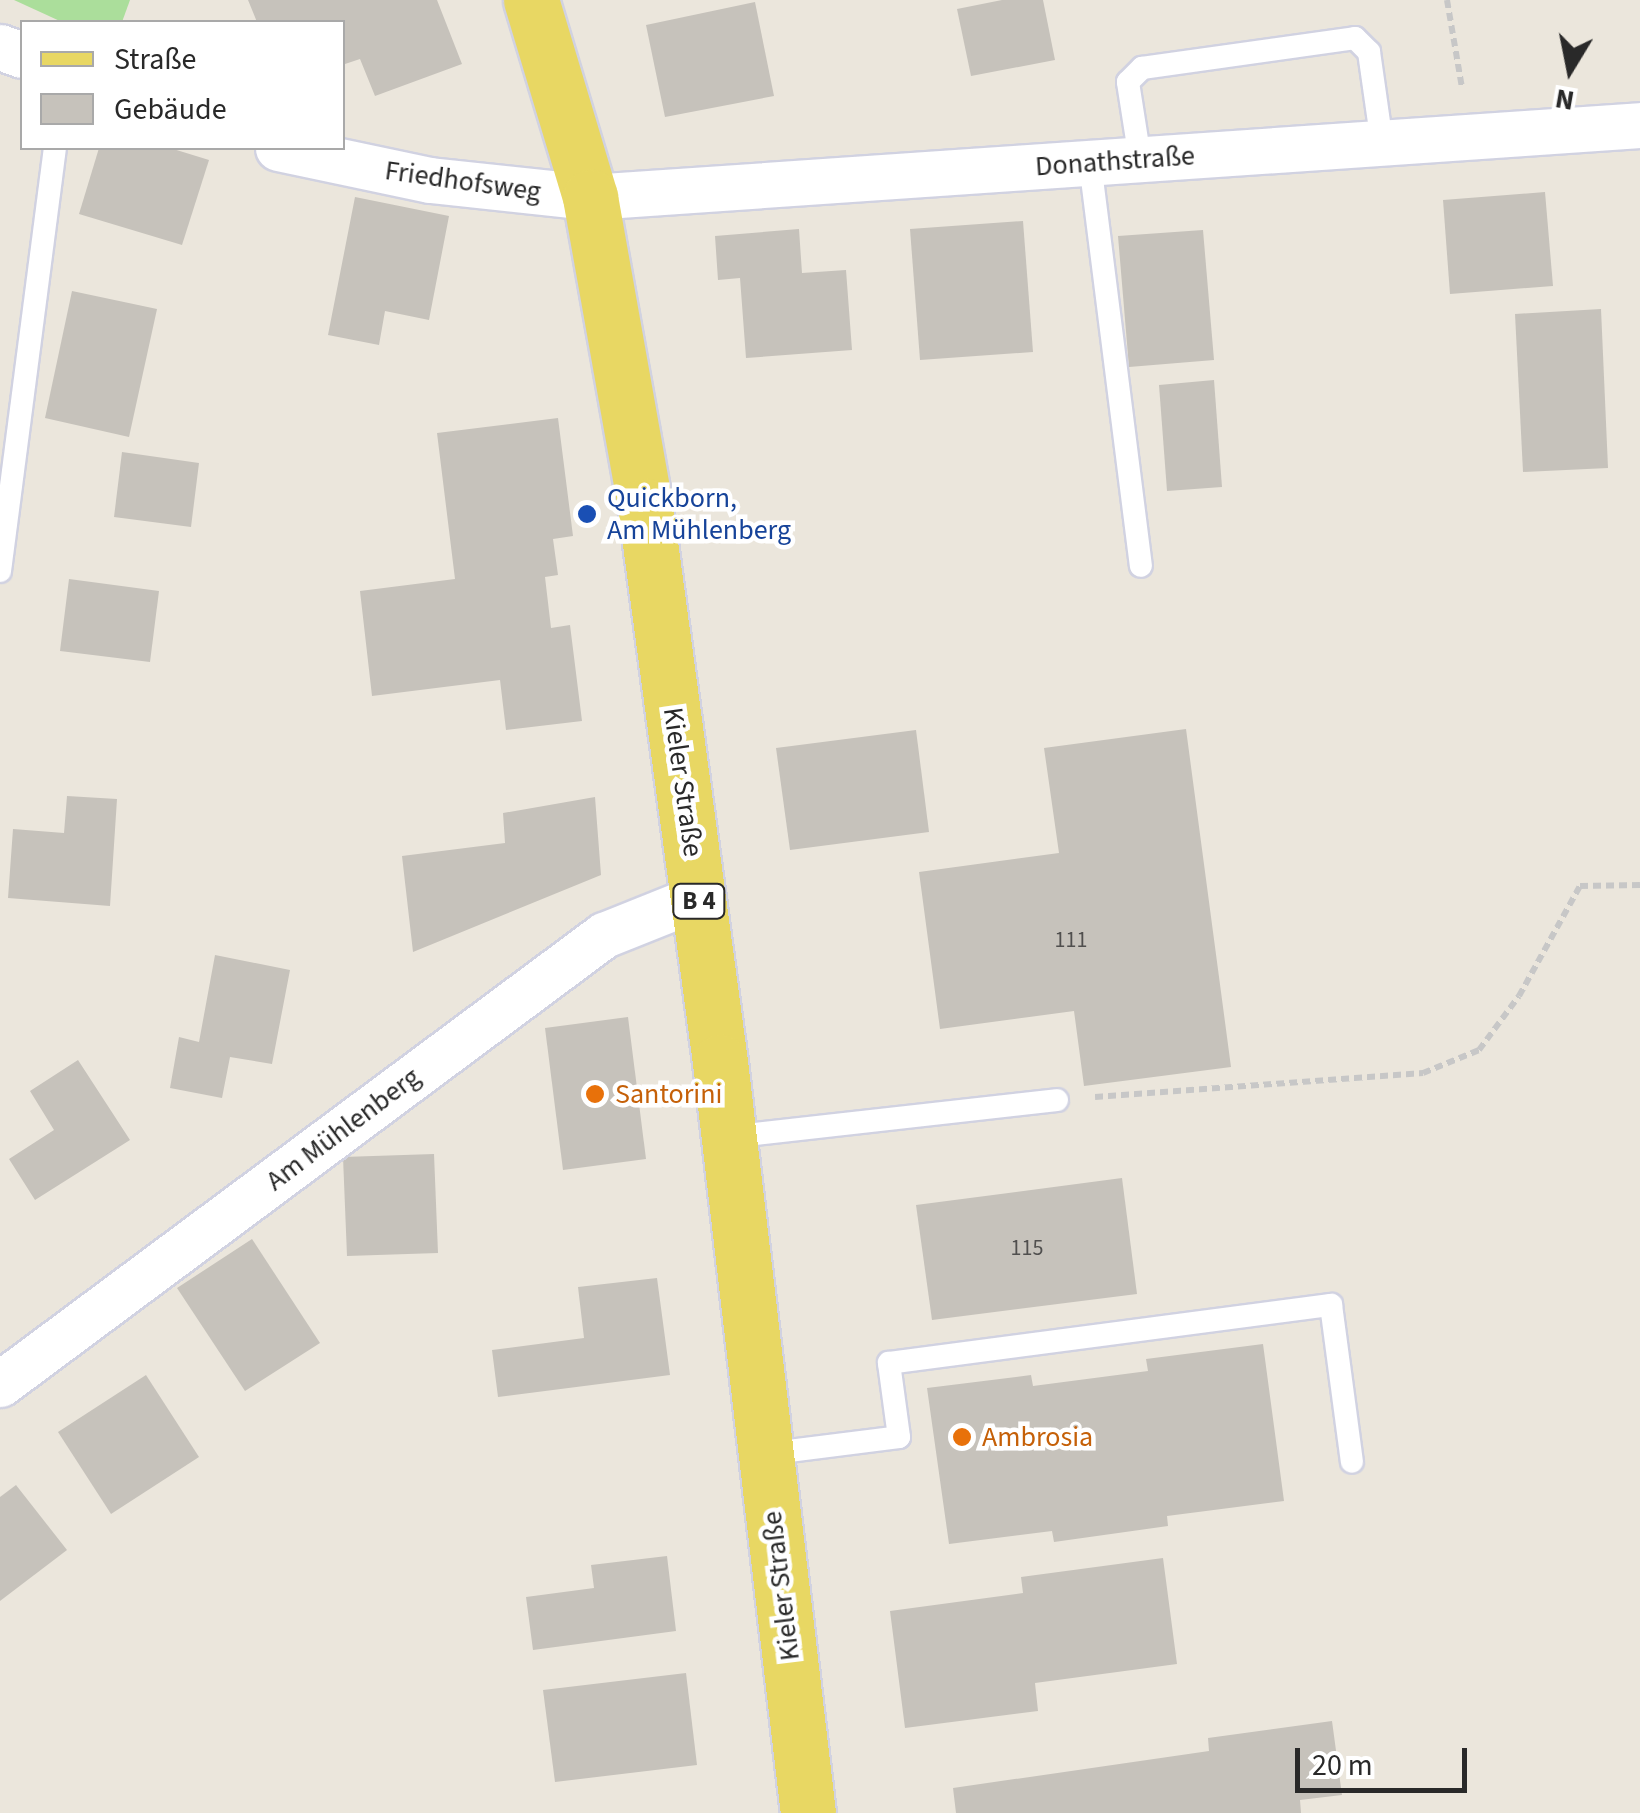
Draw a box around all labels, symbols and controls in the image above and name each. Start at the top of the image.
legend [20,20,345,150]
north arrow [1520,20,1620,120]
text: Straße [114,38,196,81]
text: N [1552,78,1577,121]
text: Gebäude [114,88,227,131]
street label: Donathstraße [1034,139,1196,183]
street label: Friedhofsweg [383,153,543,209]
place label: Quickborn, Am Mühlenberg [607,481,791,547]
marker: Quickborn, Am Mühlenberg [576,503,598,525]
street label: Kieler Straße [656,705,710,859]
road number: B 4 [672,881,726,921]
house number: 111 [1055,928,1087,954]
street label: Am Mühlenberg [259,1060,427,1198]
place label: Santorini [615,1077,722,1111]
marker: Santorini [584,1083,606,1105]
house number: 115 [1011,1236,1043,1262]
place label: Ambrosia [982,1420,1093,1454]
marker: Ambrosia [951,1426,973,1448]
street label: Kieler Straße [755,1509,807,1663]
scale bar [1300,1728,1472,1790]
text: 20 m [1312,1744,1373,1787]

